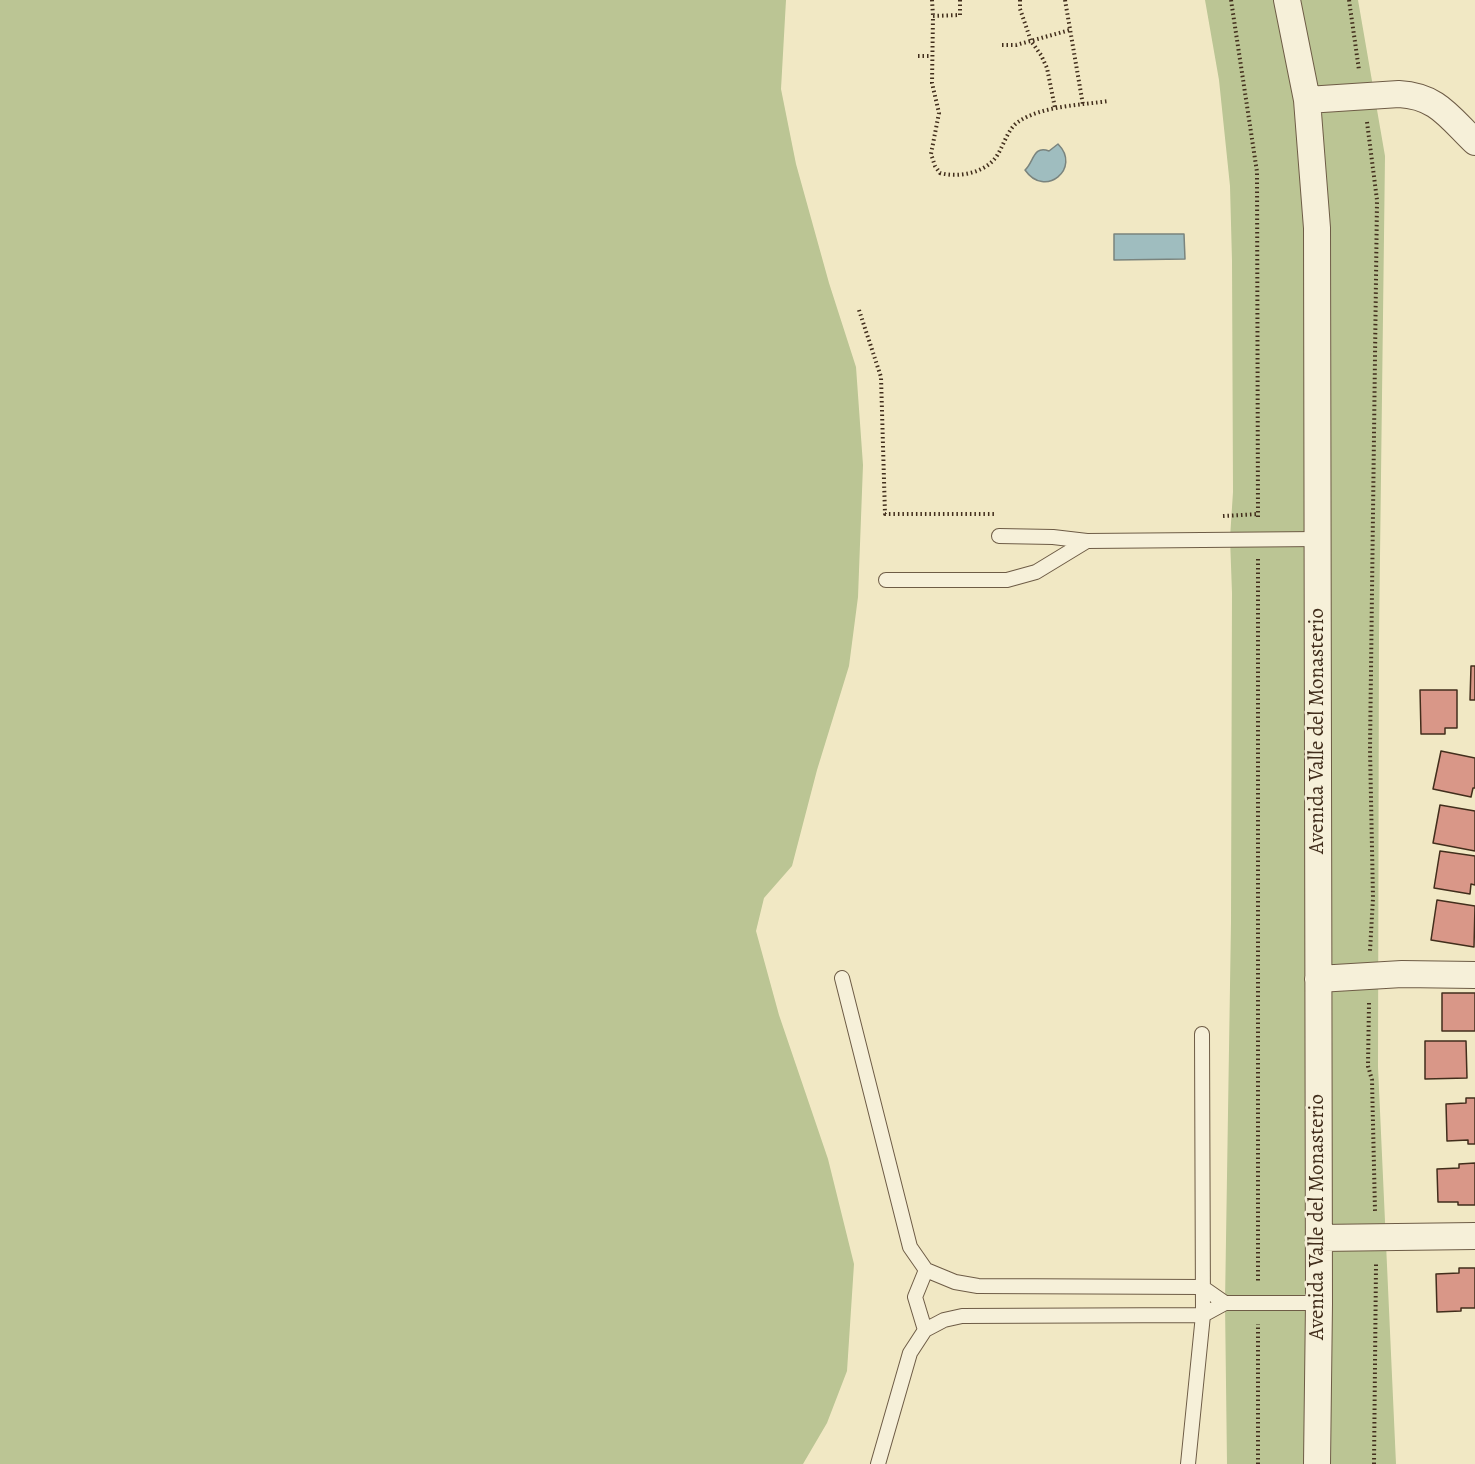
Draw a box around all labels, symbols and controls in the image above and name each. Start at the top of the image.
street label: Avenida Valle del Monasterio [1305,608,1331,854]
street label: Avenida Valle del Monasterio [1305,1094,1331,1340]

